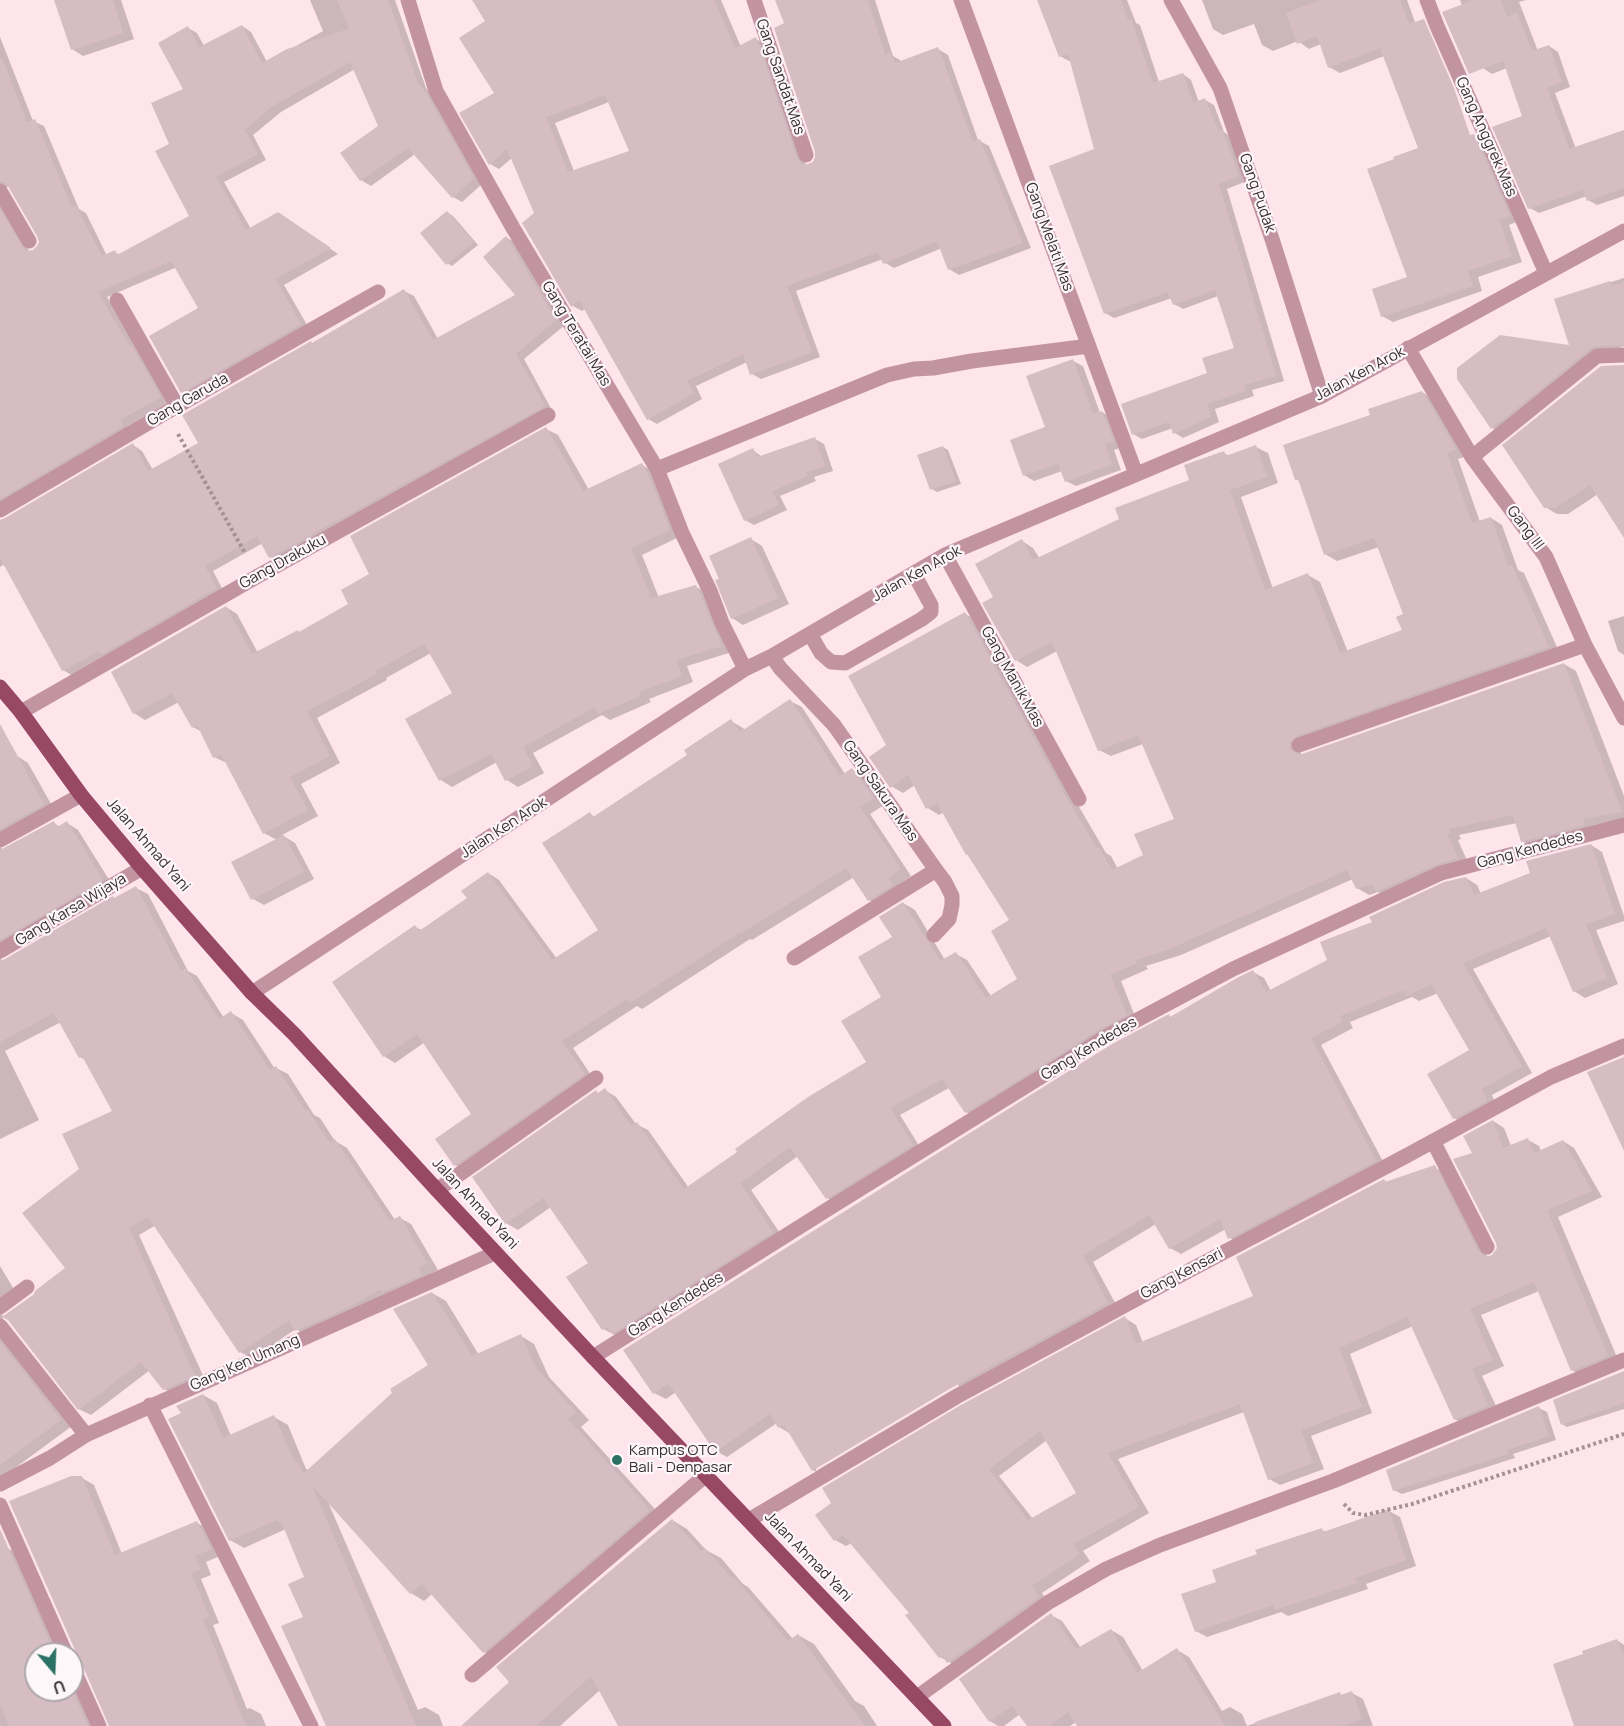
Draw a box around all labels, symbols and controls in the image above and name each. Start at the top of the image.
street label: Gang Sandat Mas [752,17,808,137]
street label: Gang Anggrek Mas [1452,74,1520,200]
street label: Gang Pudak [1235,151,1279,235]
street label: Gang Melati Mas [1021,180,1077,294]
street label: Gang Teratai Mas [538,278,614,390]
street label: Jalan Ken Arok [1312,343,1408,405]
street label: Gang Garuda [144,370,232,430]
street label: Gang III [1503,503,1547,553]
street label: Gang Drakuku [237,531,329,593]
street label: Jalan Ken Arok [869,542,965,606]
street label: Gang Manik Mas [977,624,1047,730]
street label: Gang Sakura Mas [839,737,921,845]
street label: Jalan Ahmad Yani [102,794,194,896]
street label: Jalan Ken Arok [458,794,550,862]
street label: Gang Kendedes [1475,827,1585,873]
street label: Gang Karsa Wijaya [12,870,130,950]
street label: Gang Kendedes [1038,1013,1140,1085]
street label: Jalan Ahmad Yani [428,1155,522,1253]
street label: Gang Kensari [1138,1245,1226,1303]
street label: Gang Kendedes [625,1269,727,1341]
street label: Gang Ken Umang [188,1331,302,1395]
place label: Kampus OTC Bali - Denpasar [629,1442,732,1477]
marker: Kampus OTC Bali - Denpasar [610,1453,624,1467]
street label: Jalan Ahmad Yani [760,1508,856,1606]
north arrow [24,1642,84,1702]
text: U [50,1675,68,1699]

